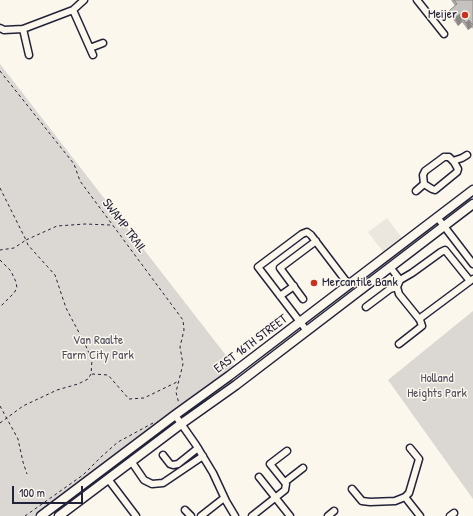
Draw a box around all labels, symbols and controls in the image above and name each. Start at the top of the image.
place label: Meijer [428,7,457,23]
marker: Meijer [460,10,470,20]
street label: SWAMP TRAIL [99,196,149,256]
place label: Mercantile Bank [322,275,398,291]
marker: Mercantile Bank [309,278,319,288]
street label: EAST 16TH STREET [211,311,291,377]
park label: Van Raalte Farm City Park [62,333,134,364]
park label: Holland Heights Park [407,371,467,402]
scale bar [14,478,85,504]
text: 100 m [19,484,45,501]

